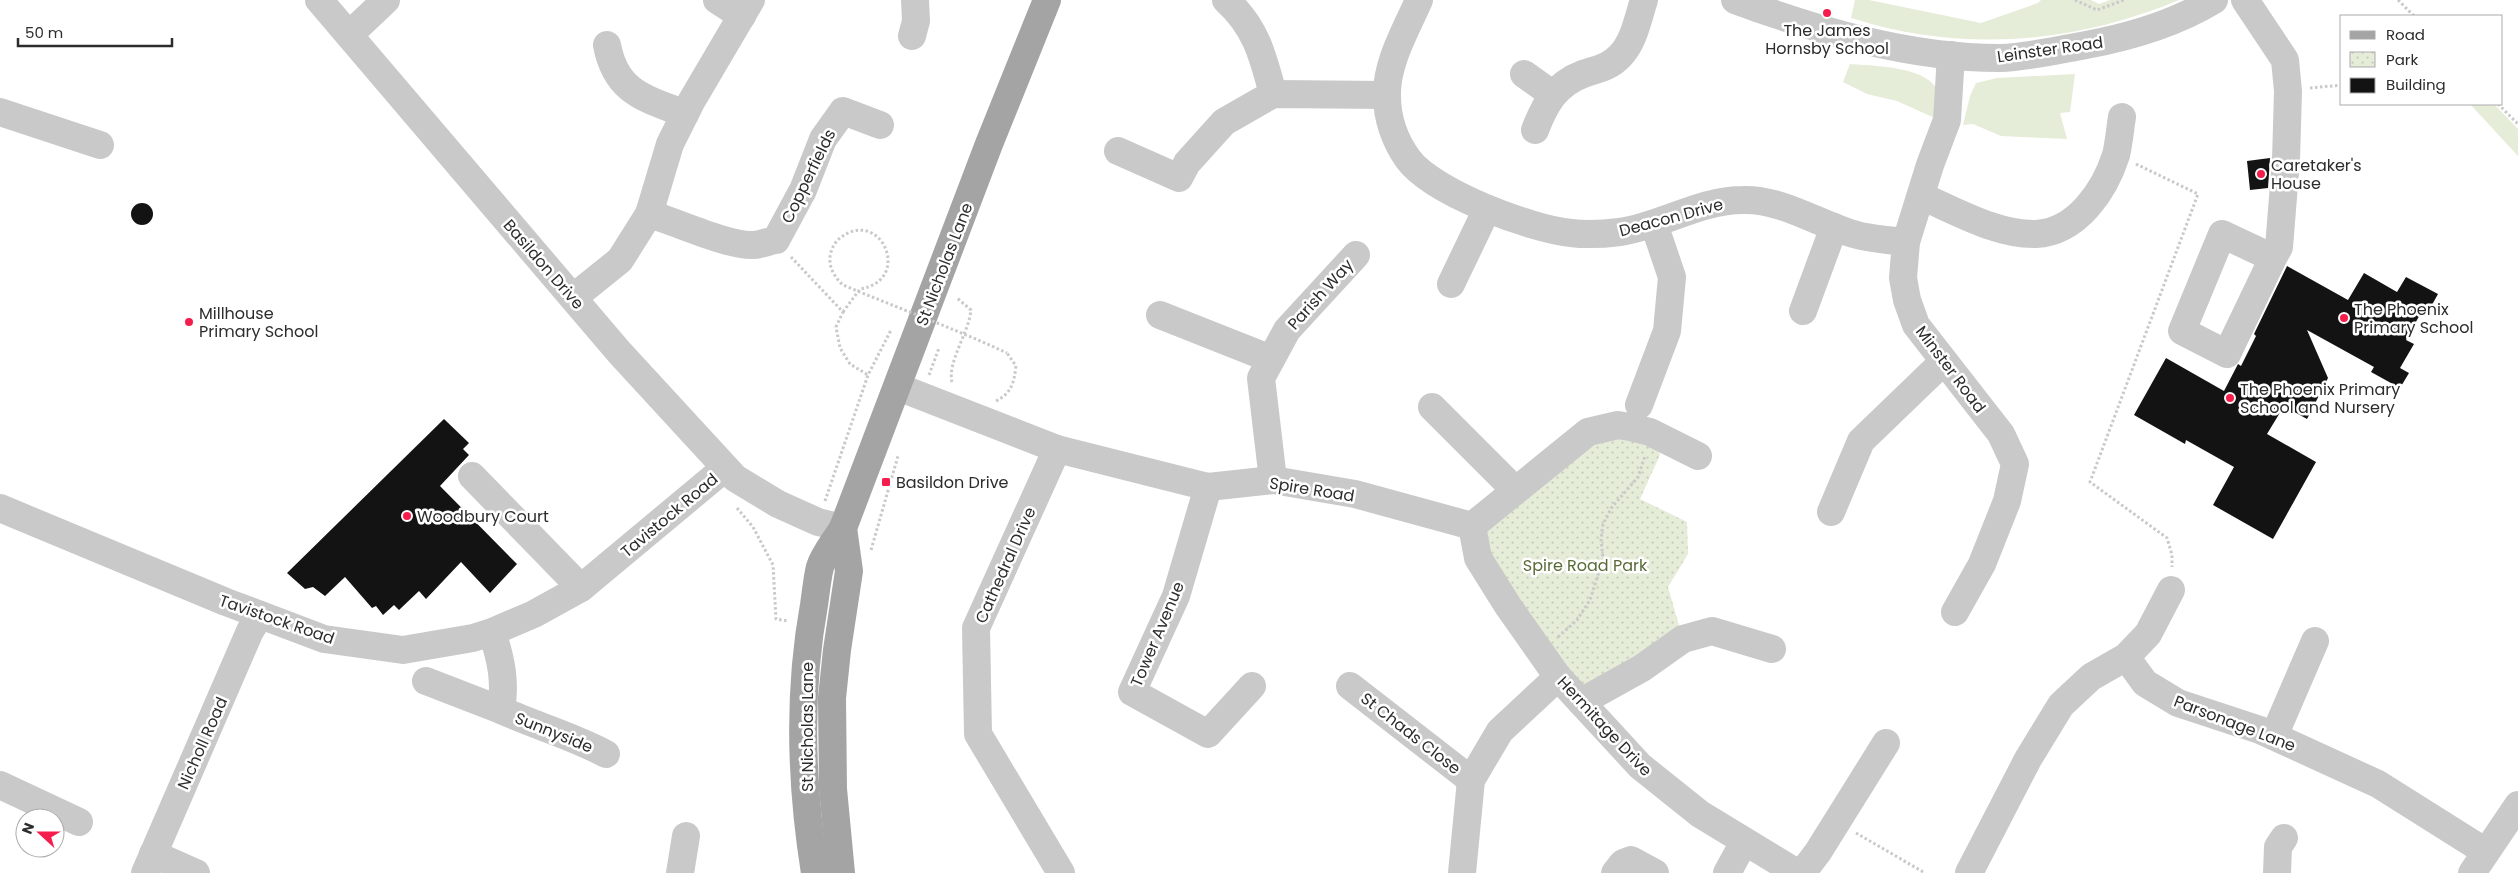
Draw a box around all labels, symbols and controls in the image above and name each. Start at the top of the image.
marker: The James Hornsby School [1821,7,1833,19]
scale bar [18,15,171,47]
legend [2340,15,2503,105]
place label: The James Hornsby School [1765,19,1889,60]
text: 50 m [25,22,63,43]
text: Road [2386,24,2425,45]
street label: Leinster Road [1996,31,2105,68]
text: Park [2386,49,2418,70]
text: Building [2386,74,2446,95]
street label: Copperfields [776,125,841,227]
place label: Caretaker's House [2271,154,2362,195]
marker: Caretaker's House [2255,168,2267,180]
street label: Deacon Drive [1617,193,1726,242]
street label: St Nicholas Lane [910,199,979,329]
street label: Basildon Drive [498,214,589,314]
street label: Parish Way [1282,254,1358,335]
place label: The Phoenix Primary School [2354,298,2473,339]
place label: Millhouse Primary School [199,302,318,343]
marker: The Phoenix Primary School [2338,312,2350,324]
marker: Millhouse Primary School [183,316,195,328]
street label: Minster Road [1910,321,1991,418]
place label: The Phoenix Primary School and Nursery [2240,378,2400,419]
marker: The Phoenix Primary School and Nursery [2224,392,2236,404]
street label: Tavistock Road [616,468,723,563]
place label: Basildon Drive [896,471,1009,494]
street label: Spire Road [1268,471,1356,508]
marker: Basildon Drive [880,476,892,488]
street label: Cathedral Drive [970,503,1041,627]
place label: Woodbury Court [417,505,549,528]
marker: Woodbury Court [401,510,413,522]
park label: Spire Road Park [1523,554,1648,577]
street label: Tower Avenue [1125,578,1190,690]
street label: Tavistock Road [216,589,338,650]
street label: St Nicholas Lane [796,662,819,792]
street label: Hermitage Drive [1552,671,1657,781]
street label: St Chads Close [1356,687,1466,780]
street label: Parsonage Lane [2171,690,2299,757]
street label: Nicholl Road [172,693,233,793]
street label: Sunnyside [511,706,596,759]
north arrow [15,808,65,858]
text: N [17,820,39,837]

